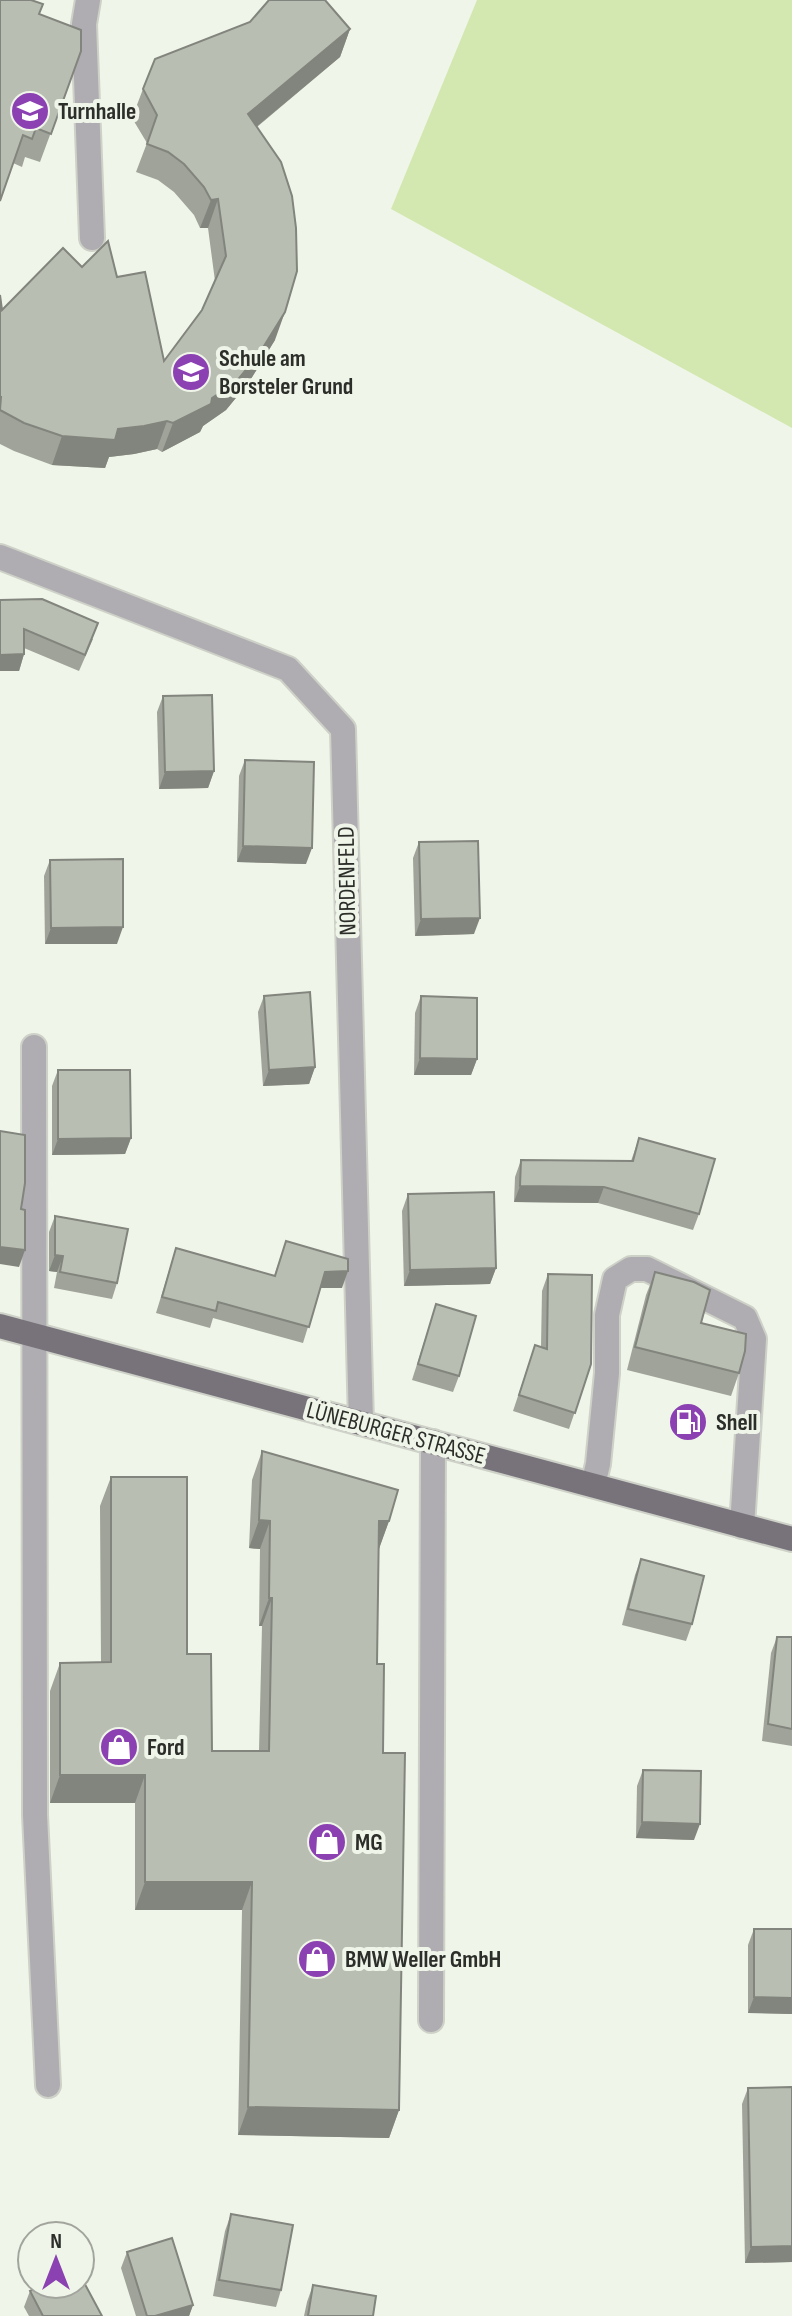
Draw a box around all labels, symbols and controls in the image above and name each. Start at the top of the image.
school or university icon: Turnhalle [9,90,51,132]
place label: Turnhalle [58,97,136,126]
place label: Schule am Borsteler Grund [219,344,353,401]
school or university icon: Schule am Borsteler Grund [170,351,212,393]
street label: NORDENFELD [332,826,362,936]
street label: LÜNEBURGER STRASSE [303,1395,489,1471]
fuel station icon: Shell [667,1401,709,1443]
place label: Shell [716,1408,758,1437]
shop icon: Ford [98,1726,140,1768]
place label: Ford [147,1733,185,1762]
shop icon: MG [306,1821,348,1863]
place label: MG [355,1828,383,1857]
shop icon: BMW Weller GmbH [296,1938,338,1980]
place label: BMW Weller GmbH [345,1945,501,1974]
north arrow [16,2220,96,2300]
text: N [50,2228,62,2255]

